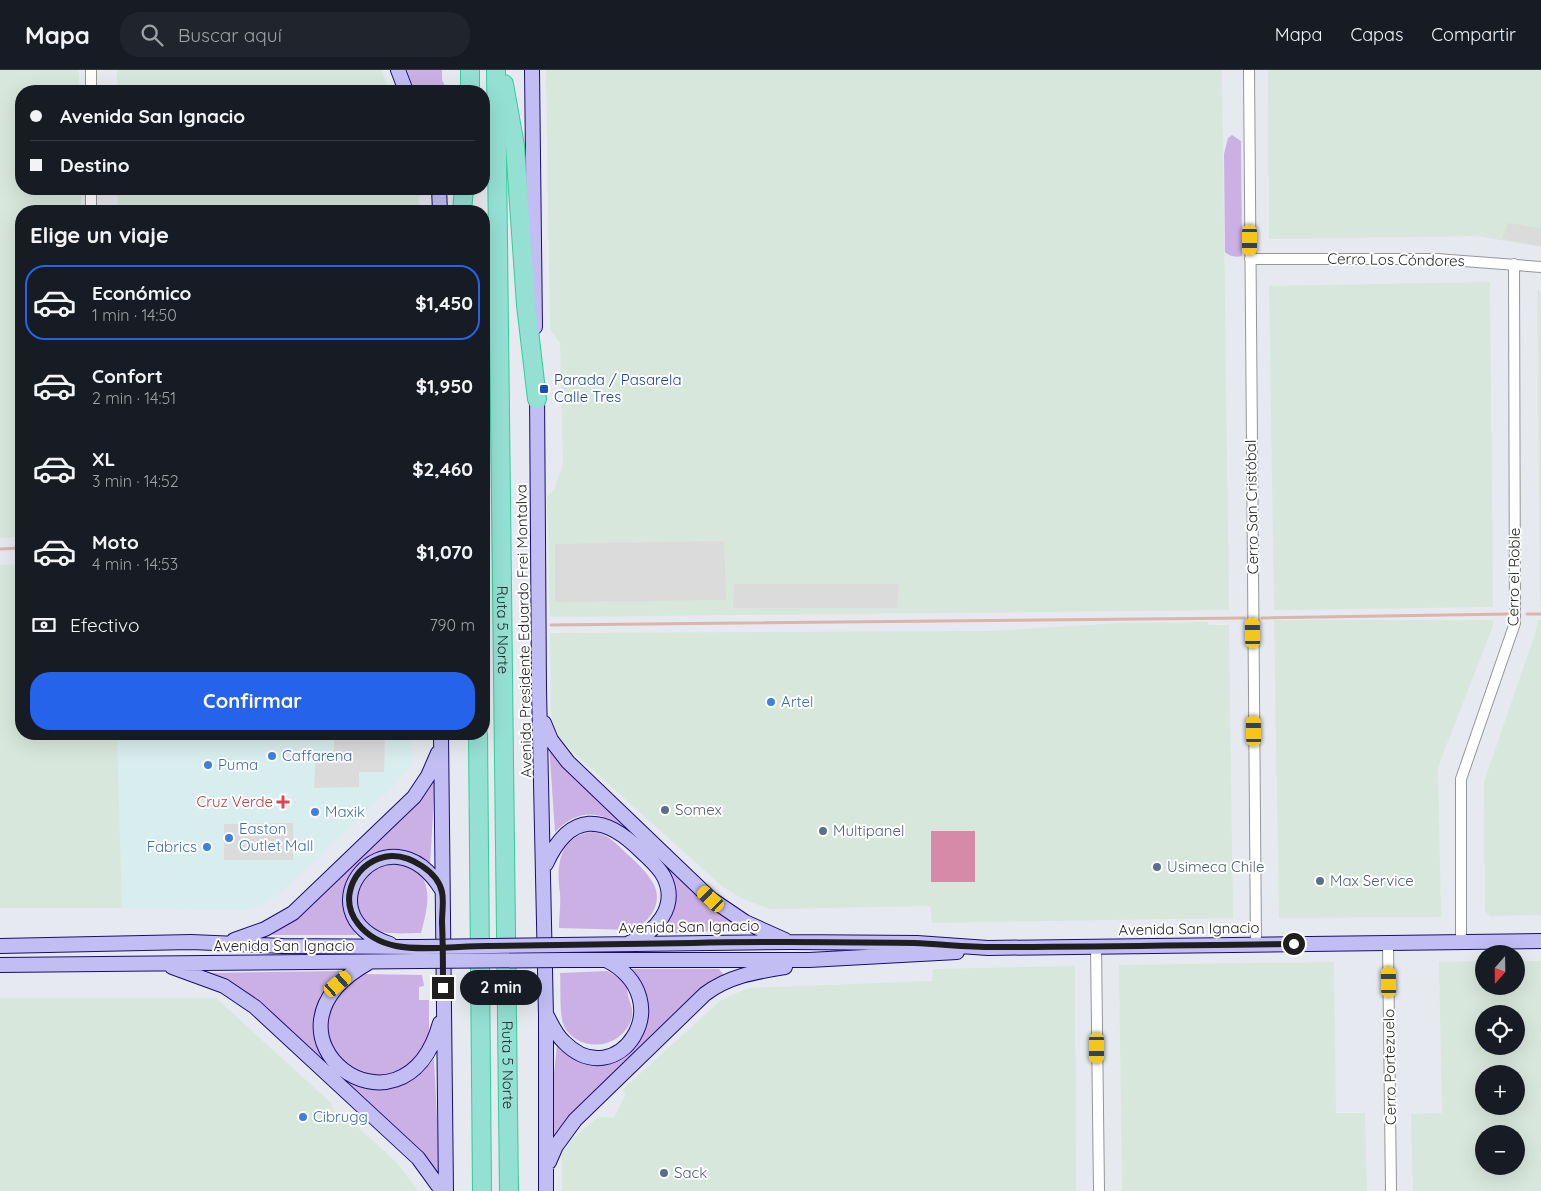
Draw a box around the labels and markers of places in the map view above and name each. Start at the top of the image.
place label: Parada / Pasarela Calle Tres [554,370,682,406]
marker: Parada / Pasarela Calle Tres [538,383,550,395]
place label: Artel [781,692,813,711]
marker: Artel [765,696,777,708]
place label: Caffarena [282,746,352,765]
marker: Caffarena [266,750,278,762]
place label: Puma [218,755,258,774]
marker: Puma [202,759,214,771]
place label: Cruz Verde [196,792,273,811]
marker: Cruz Verde [277,796,289,808]
place label: Somex [675,800,722,819]
place label: Maxik [325,802,365,821]
marker: Somex [659,804,671,816]
marker: Maxik [309,806,321,818]
place label: Easton Outlet Mall [239,819,313,855]
place label: Multipanel [833,821,904,840]
marker: Multipanel [817,825,829,837]
marker: Easton Outlet Mall [223,832,235,844]
place label: Fabrics [147,837,197,856]
marker: Fabrics [201,841,213,853]
place label: Usimeca Chile [1167,857,1264,876]
marker: Usimeca Chile [1151,861,1163,873]
place label: Max Service [1330,871,1414,890]
marker: Max Service [1314,875,1326,887]
place label: Cibrugg [313,1107,368,1126]
marker: Cibrugg [297,1111,309,1123]
place label: Sack [674,1163,707,1182]
marker: Sack [658,1167,670,1179]

